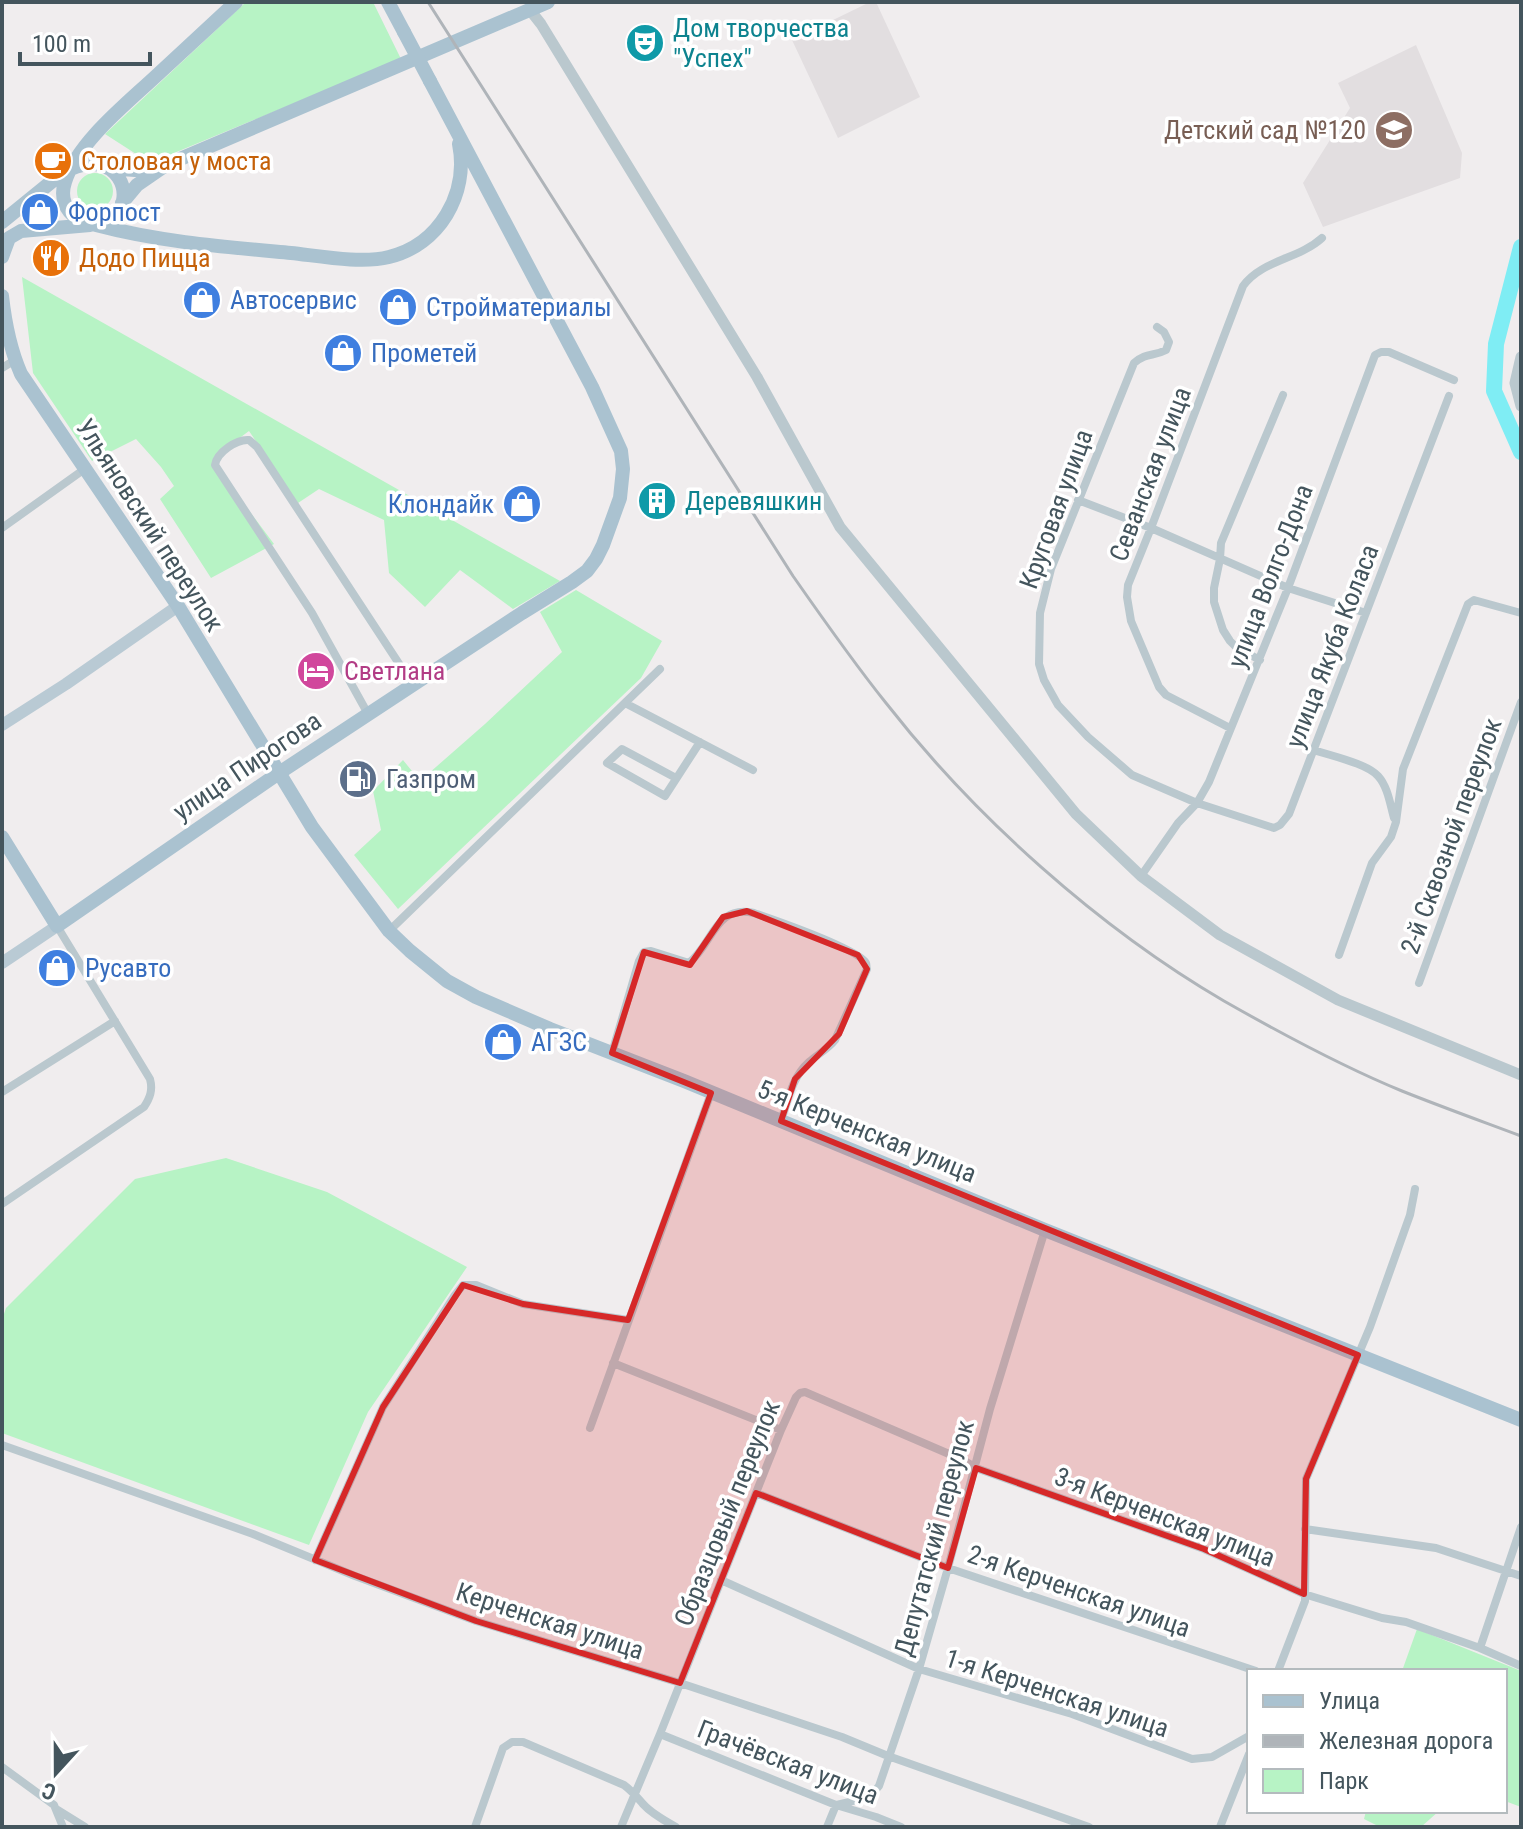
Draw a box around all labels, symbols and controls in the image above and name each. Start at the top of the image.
place label: Дом творчества "Успех" [673,13,849,73]
scale bar [20,16,150,66]
theatre icon: Дом творчества "Успех" [624,22,666,64]
text: 100 m [32,30,91,58]
school or university icon: Детский сад №120 [1373,109,1415,151]
place label: Детский сад №120 [1164,115,1366,145]
cafe icon: Столовая у моста [32,140,74,182]
place label: Столовая у моста [81,146,271,176]
shop icon: Форпост [19,191,61,233]
place label: Форпост [68,197,161,227]
restaurant icon: Додо Пицца [30,237,72,279]
place label: Додо Пицца [79,243,210,273]
shop icon: Автосервис [181,279,223,321]
place label: Автосервис [230,285,357,315]
shop icon: Стройматериалы [377,286,419,328]
place label: Стройматериалы [426,292,612,322]
shop icon: Прометей [322,332,364,374]
place label: Прометей [371,338,477,368]
street label: Севанская улица [1103,383,1197,565]
street label: Ульяновский переулок [70,413,230,637]
street label: Круговая улица [1013,425,1099,593]
building icon: Деревяшкин [636,480,678,522]
street label: улица Волго-Дона [1221,480,1319,672]
shop icon: Клондайк [501,483,543,525]
place label: Деревяшкин [685,486,822,516]
place label: Клондайк [388,489,495,519]
street label: улица Якуба Коласа [1279,540,1385,752]
hotel icon: Светлана [295,650,337,692]
place label: Светлана [344,656,445,686]
street label: улица Пирогова [167,705,327,827]
street label: 2-й Сквозной переулок [1394,714,1508,958]
fuel station icon: Газпром [337,758,379,800]
place label: Газпром [386,764,476,794]
shop icon: Русавто [36,947,78,989]
place label: Русавто [85,953,171,983]
shop icon: АГЗС [482,1021,524,1063]
place label: АГЗС [531,1027,587,1057]
street label: 5-я Керченская улица [753,1073,981,1189]
street label: Образцовый переулок [668,1395,786,1630]
street label: Депутатский переулок [888,1416,980,1659]
street label: 3-я Керченская улица [1051,1461,1279,1573]
street label: 2-я Керченская улица [964,1539,1194,1643]
street label: Керченская улица [452,1577,648,1665]
street label: 1-я Керченская улица [941,1643,1173,1743]
legend [1247,1669,1507,1813]
text: Улица [1319,1687,1380,1715]
street label: Грачёвская улица [693,1714,883,1810]
text: Железная дорога [1319,1727,1493,1755]
north arrow [16,1733,96,1813]
text: Парк [1319,1767,1369,1795]
text: С [39,1777,59,1805]

